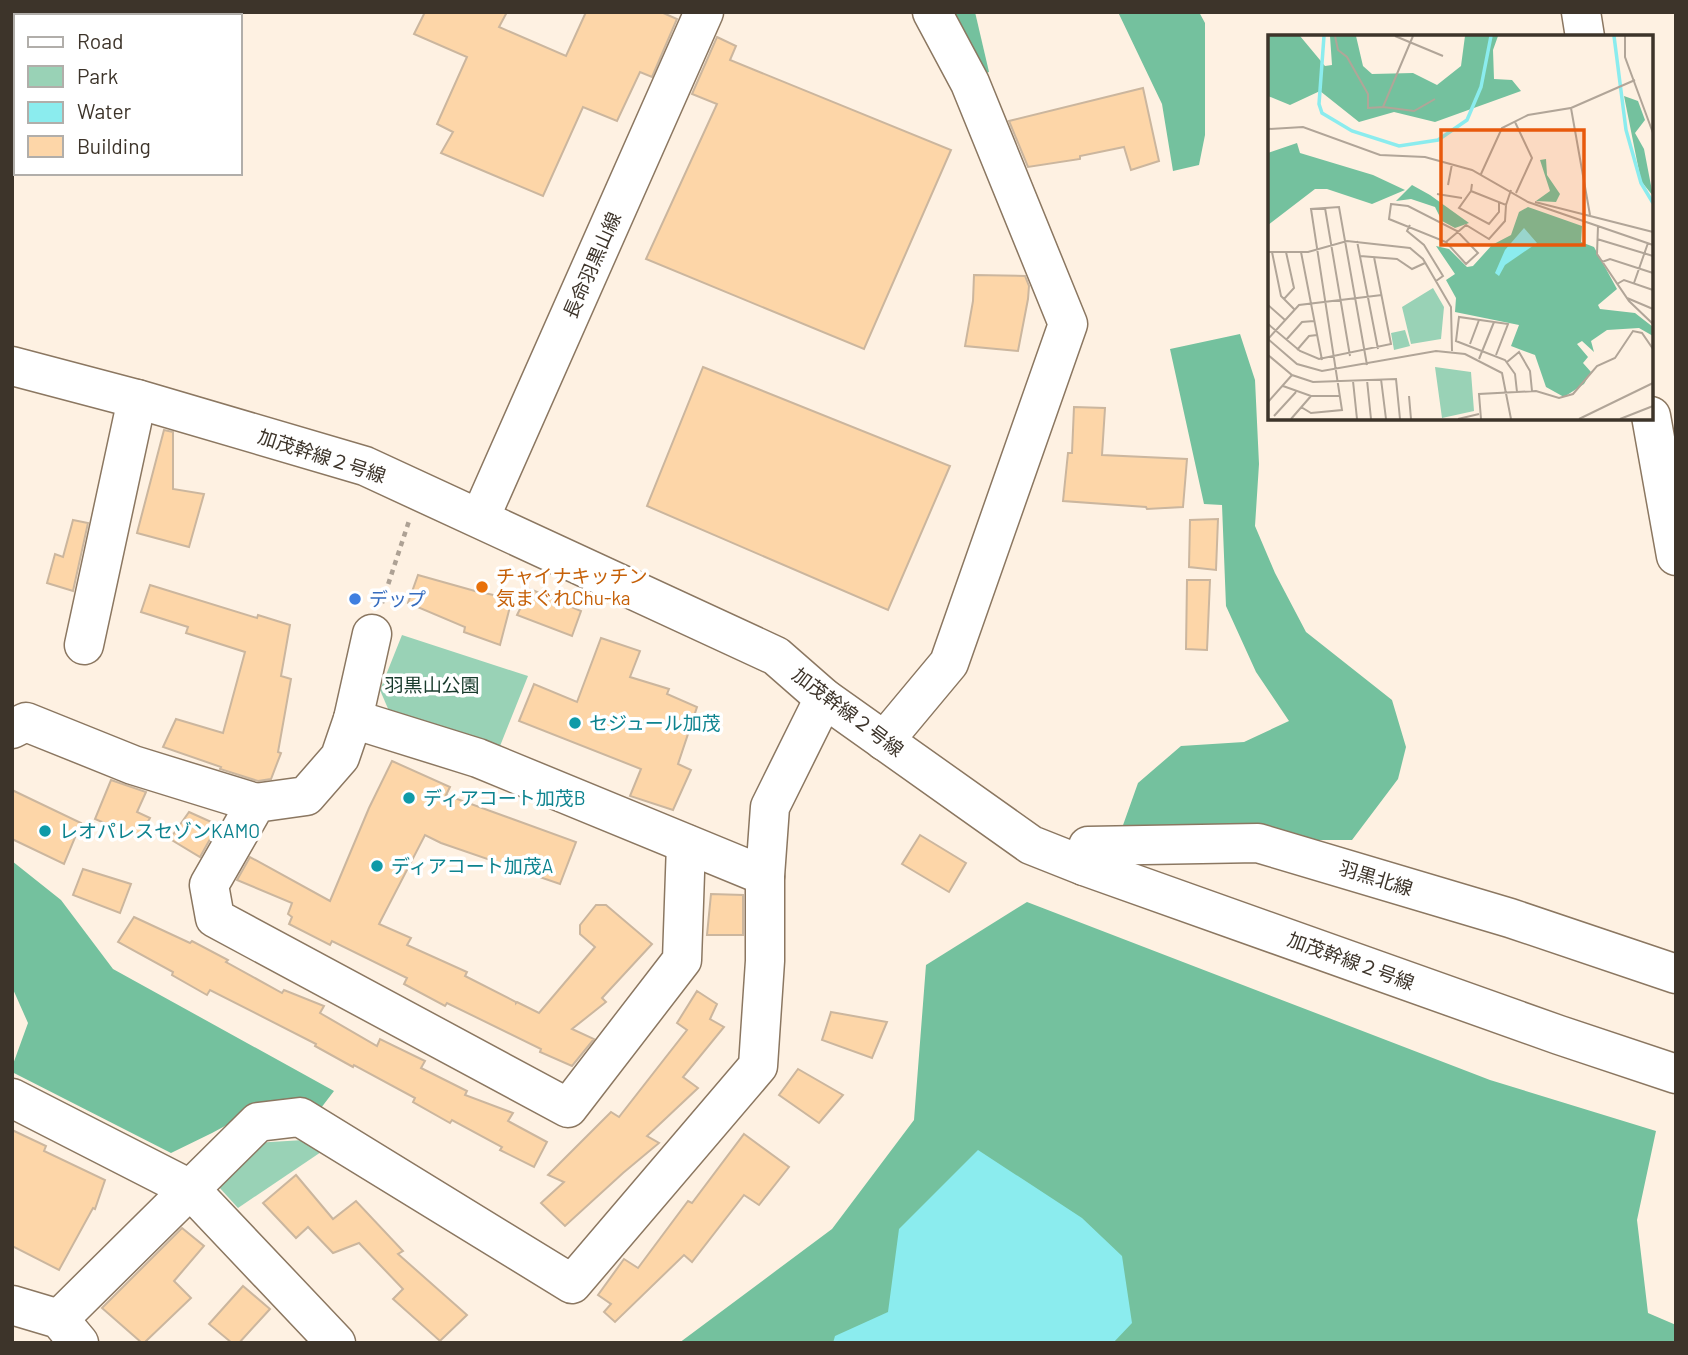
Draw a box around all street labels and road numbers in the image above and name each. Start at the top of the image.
street label: 長命羽黒山線 [558,208,625,322]
street label: 加茂幹線２号線 [255,424,389,487]
street label: 加茂幹線２号線 [788,662,908,761]
street label: 羽黒北線 [1336,855,1416,900]
street label: 加茂幹線２号線 [1285,927,1418,994]

